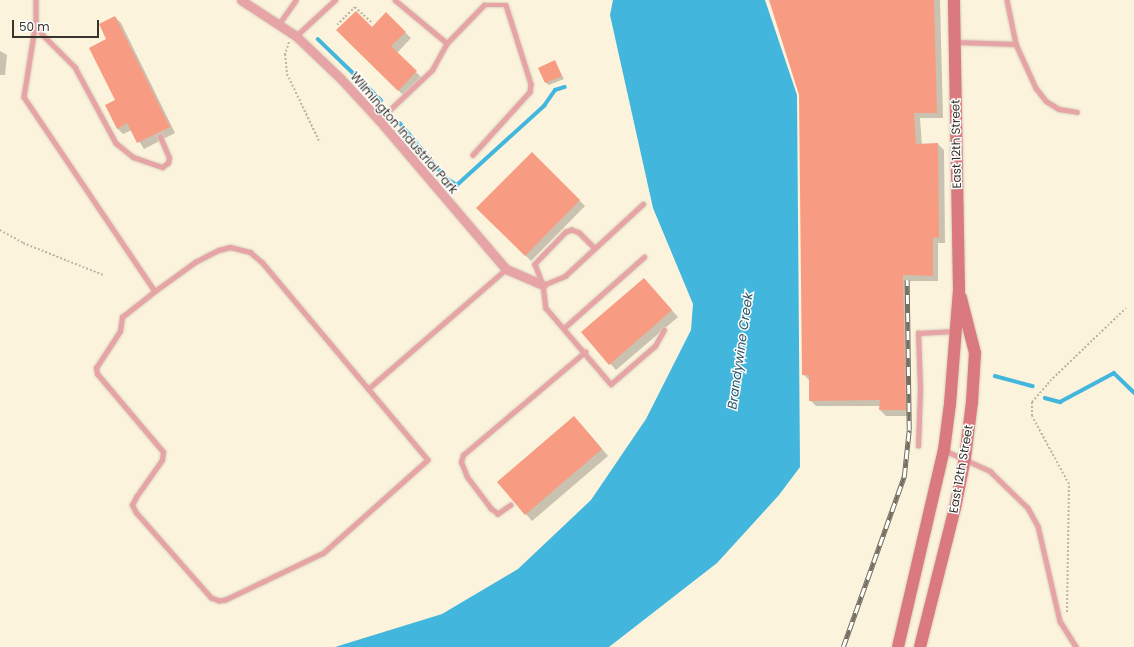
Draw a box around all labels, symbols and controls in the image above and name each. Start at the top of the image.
scale bar [14,12,101,38]
text: 50 m [19,18,50,35]
street label: Wilmington Industrial Park [347,69,461,197]
street label: East 12th Street [948,99,964,189]
water label: Brandywine Creek [725,292,757,410]
street label: East 12th Street [946,424,976,514]

